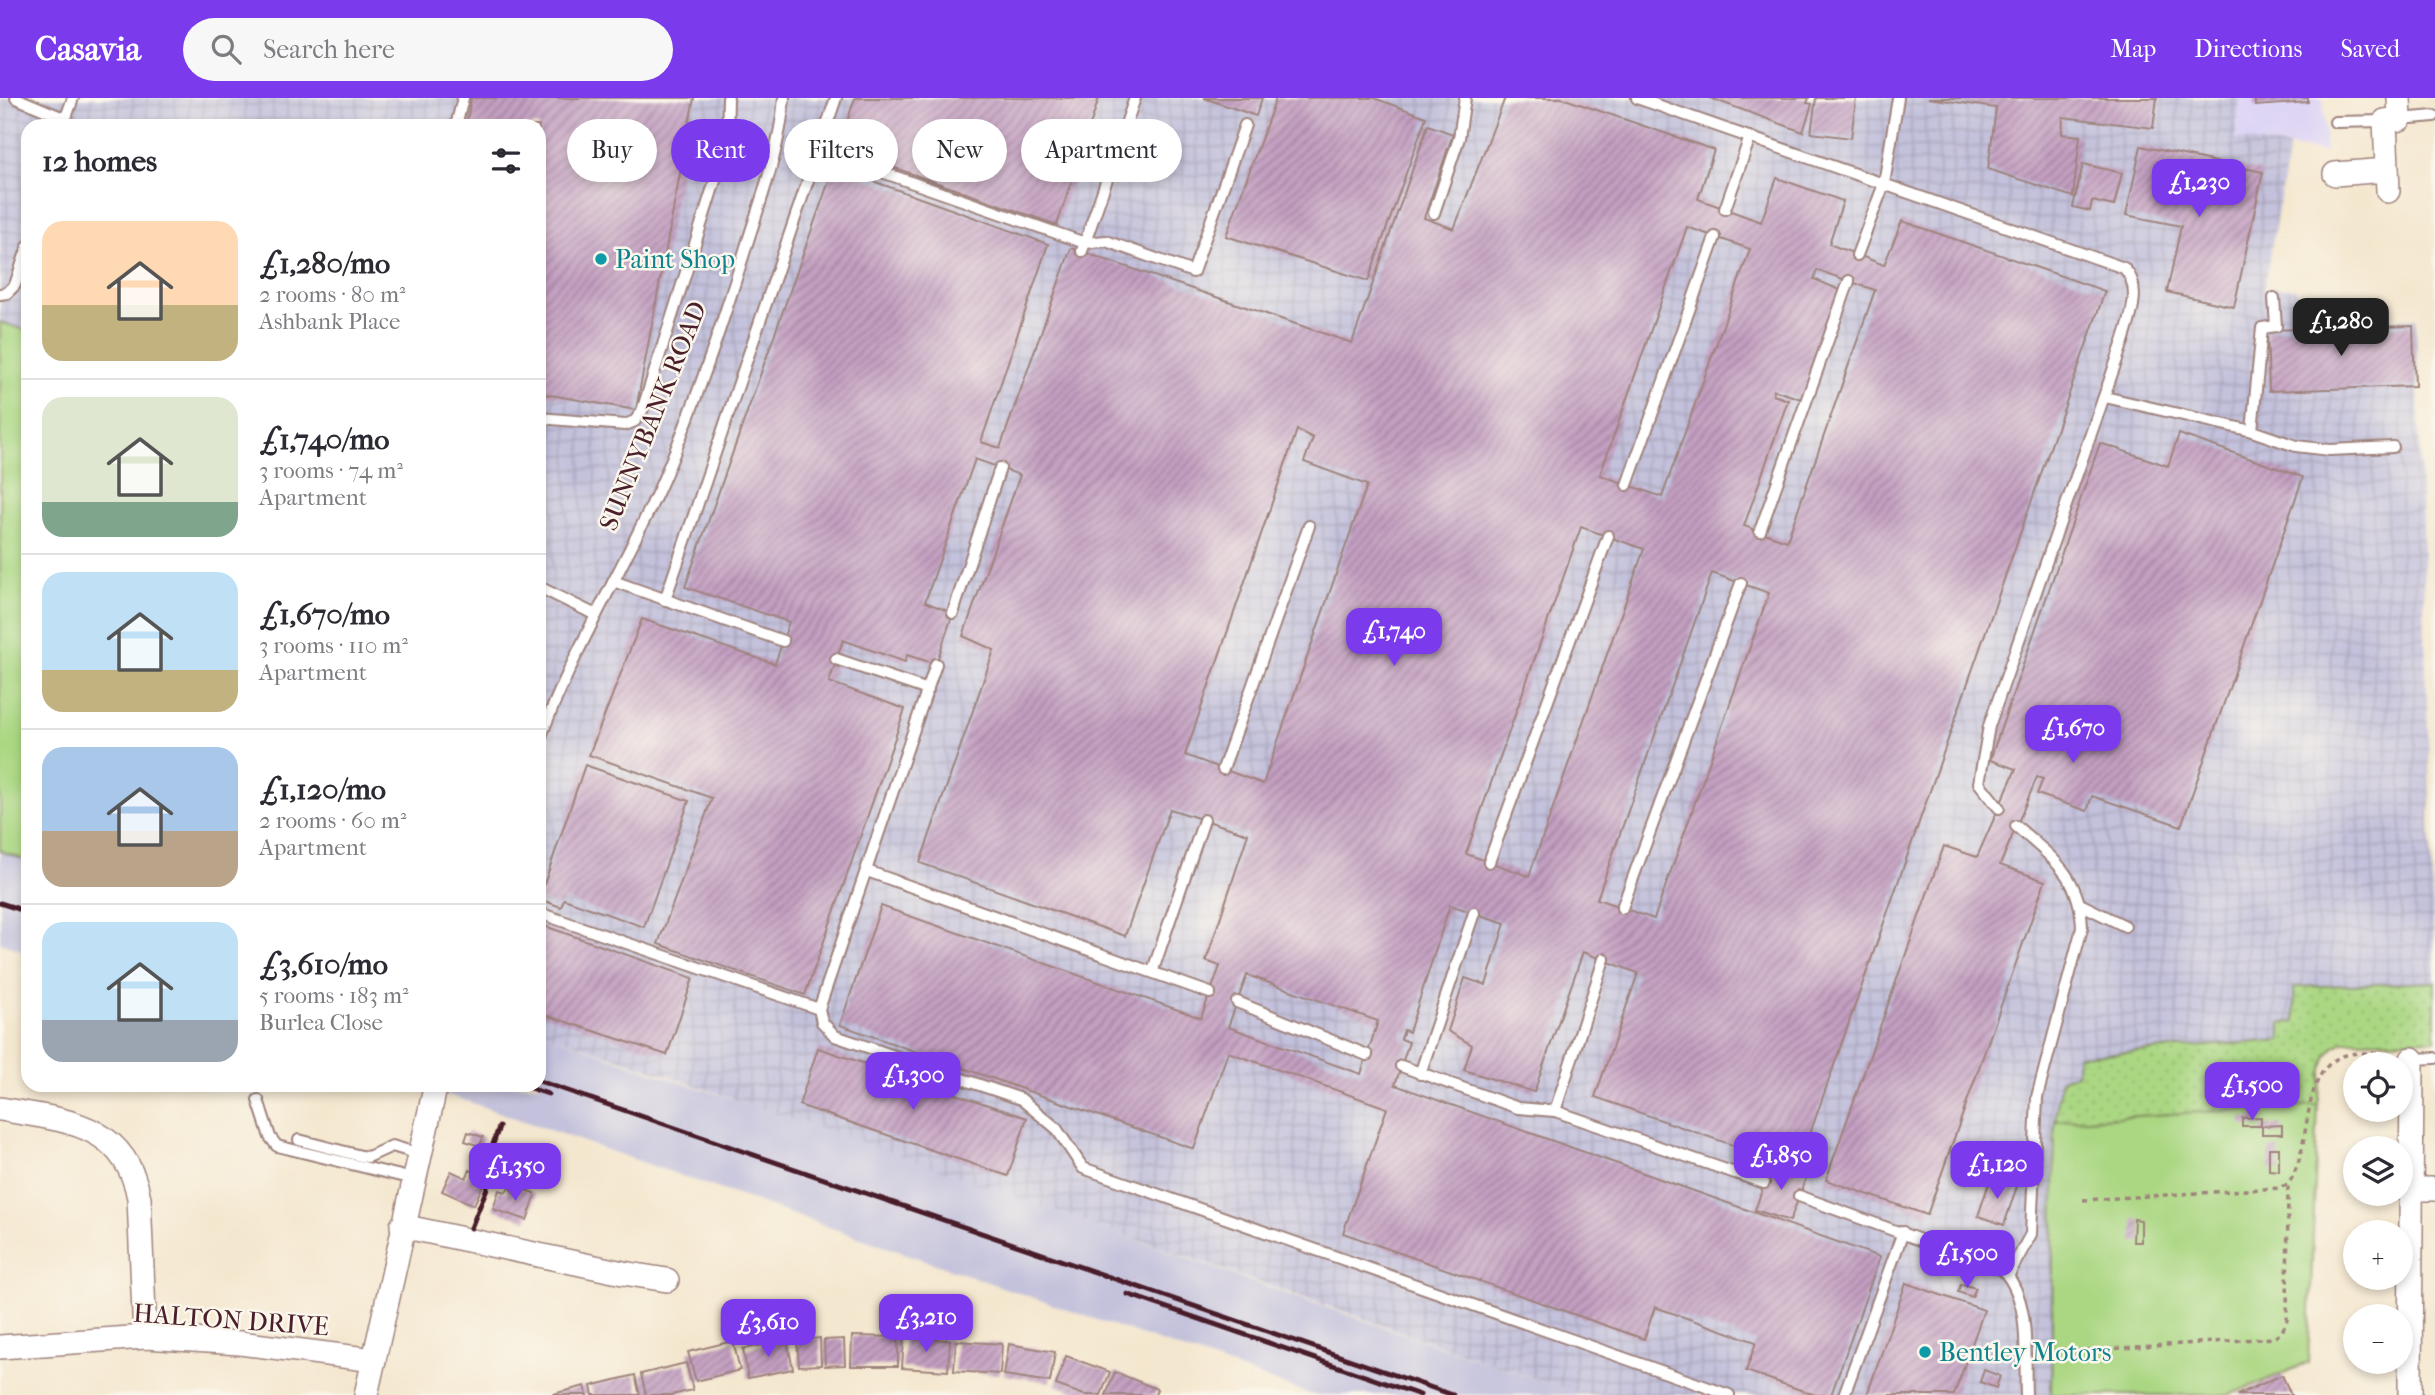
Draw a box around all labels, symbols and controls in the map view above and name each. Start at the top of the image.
search box [183,18,673,81]
text: Casavia [35,30,141,69]
icon: search [207,30,245,68]
text: Search here [263,34,395,65]
text: Map [2110,35,2156,63]
text: Directions [2194,35,2302,63]
text: Saved [2340,35,2400,63]
chip: Buy [567,119,657,182]
chip: Rent [671,119,770,182]
chip: Filters [784,119,898,182]
chip: New [912,119,1007,182]
chip: Apartment [1021,119,1182,182]
icon: filters [487,142,525,180]
text: 12 homes [42,144,157,179]
pin: £1,230 [2142,159,2256,219]
text: £1,230 [2168,168,2230,195]
place label: Paint Shop [615,244,735,275]
text: £1,280/mo [259,246,390,281]
icon: home [98,249,182,333]
marker: Paint Shop [593,251,609,267]
text: 2 rooms · 80 m² [259,281,406,308]
street label: SUNNYBANK ROAD [593,297,713,535]
pin: £1,280 [2284,299,2398,358]
text: £1,280 [2309,307,2373,334]
text: Ashbank Place [259,308,400,335]
text: £1,740/mo [259,422,390,457]
icon: home [98,425,182,509]
text: 3 rooms · 74 m² [259,457,403,484]
text: Apartment [259,484,367,511]
text: £1,670/mo [259,597,390,632]
icon: home [98,600,182,684]
pin: £1,740 [1337,608,1451,668]
text: £1,740 [1362,617,1426,644]
text: 3 rooms · 110 m² [259,632,408,659]
text: Apartment [259,659,367,686]
pin: £1,670 [2016,706,2130,765]
text: £1,670 [2041,714,2105,741]
text: £1,120/mo [259,772,386,807]
icon: home [98,775,182,859]
text: 2 rooms · 60 m² [259,807,406,834]
text: Apartment [259,834,367,861]
text: £3,610/mo [259,947,388,982]
icon: home [98,950,182,1034]
text: 5 rooms · 183 m² [259,982,409,1009]
text: Burlea Close [259,1009,383,1036]
pin: £1,300 [856,1052,970,1112]
map controls [2343,1052,2413,1374]
button: locate [2343,1052,2413,1122]
text: £1,300 [881,1061,945,1088]
pin: £1,500 [2195,1062,2309,1122]
text: £1,500 [2221,1071,2283,1098]
pin: £1,850 [1724,1132,1838,1192]
button: layers [2343,1136,2413,1206]
text: £1,850 [1750,1141,1812,1168]
pin: £1,120 [1940,1142,2054,1201]
pin: £1,350 [458,1144,572,1203]
text: £1,120 [1966,1150,2028,1177]
text: £1,350 [485,1152,545,1179]
button: + [2343,1220,2413,1290]
pin: £1,500 [1910,1230,2024,1290]
text: £1,500 [1936,1239,1998,1266]
pin: £3,210 [869,1294,983,1354]
street label: HALTON DRIVE [132,1298,330,1342]
pin: £3,610 [711,1300,825,1359]
text: £3,210 [895,1303,957,1330]
button: − [2343,1304,2413,1374]
text: £3,610 [737,1308,799,1335]
place label: Bentley Motors [1939,1337,2111,1368]
marker: Bentley Motors [1917,1344,1933,1360]

